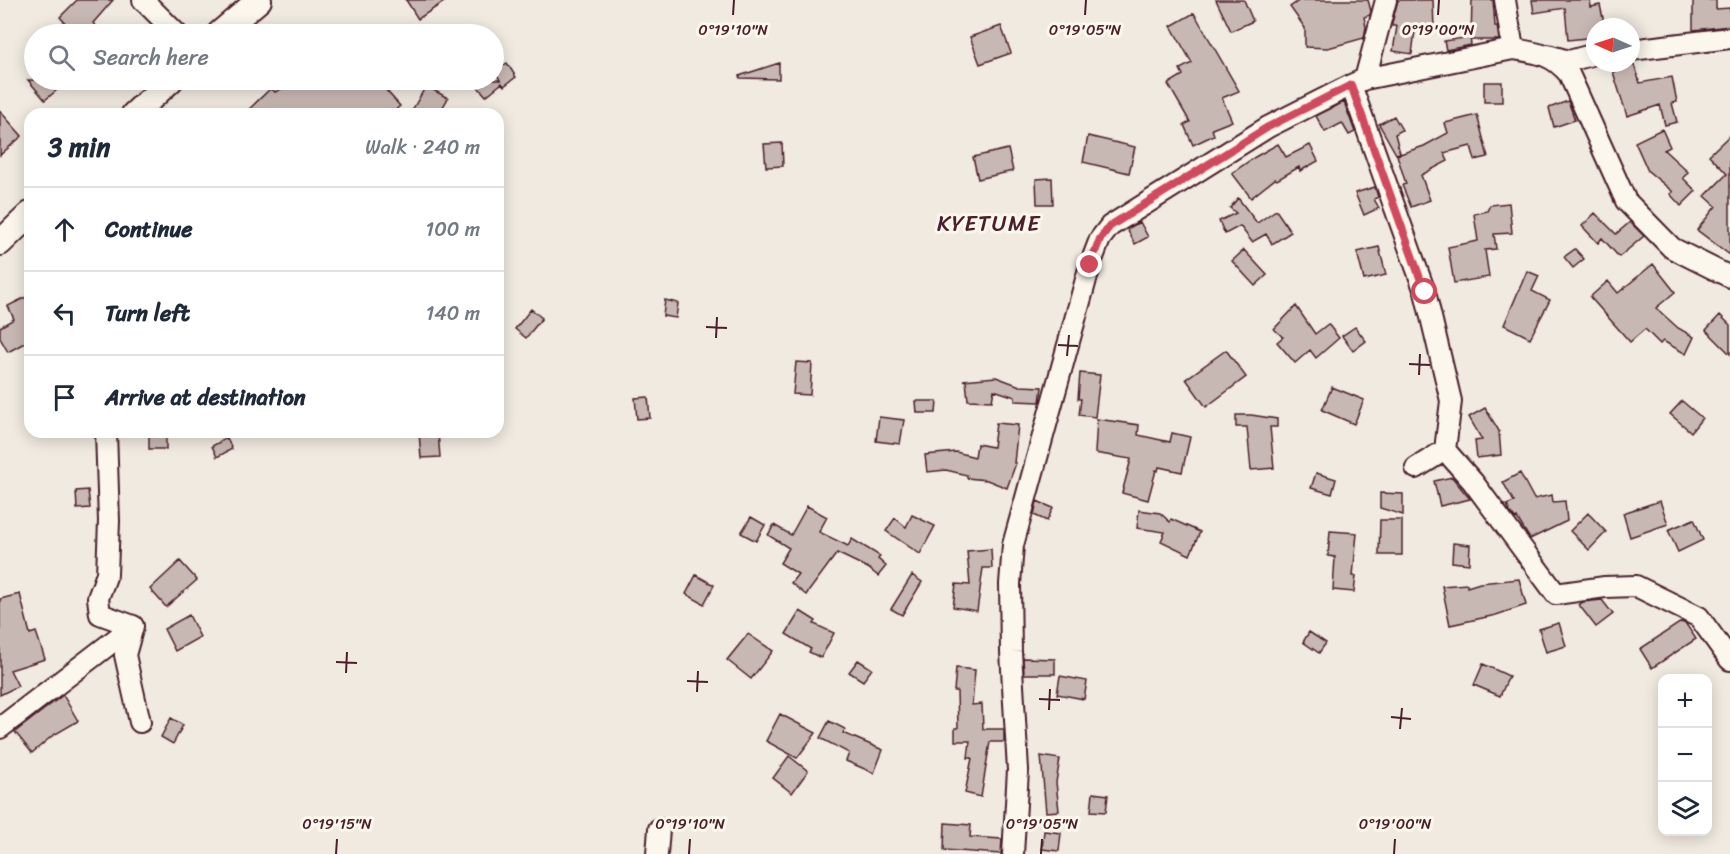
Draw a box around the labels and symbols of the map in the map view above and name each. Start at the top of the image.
text: 0°19'10"N [698,17,768,43]
text: 0°19'05"N [1049,17,1122,43]
text: 0°19'00"N [1402,17,1475,43]
north arrow [1586,18,1640,72]
district label: KYETUME [937,204,1041,243]
route end [1076,251,1102,277]
route start [1411,278,1437,304]
text: 0°19'15"N [302,811,372,837]
text: 0°19'10"N [655,811,725,837]
text: 0°19'05"N [1006,811,1079,837]
text: 0°19'00"N [1359,811,1432,837]

